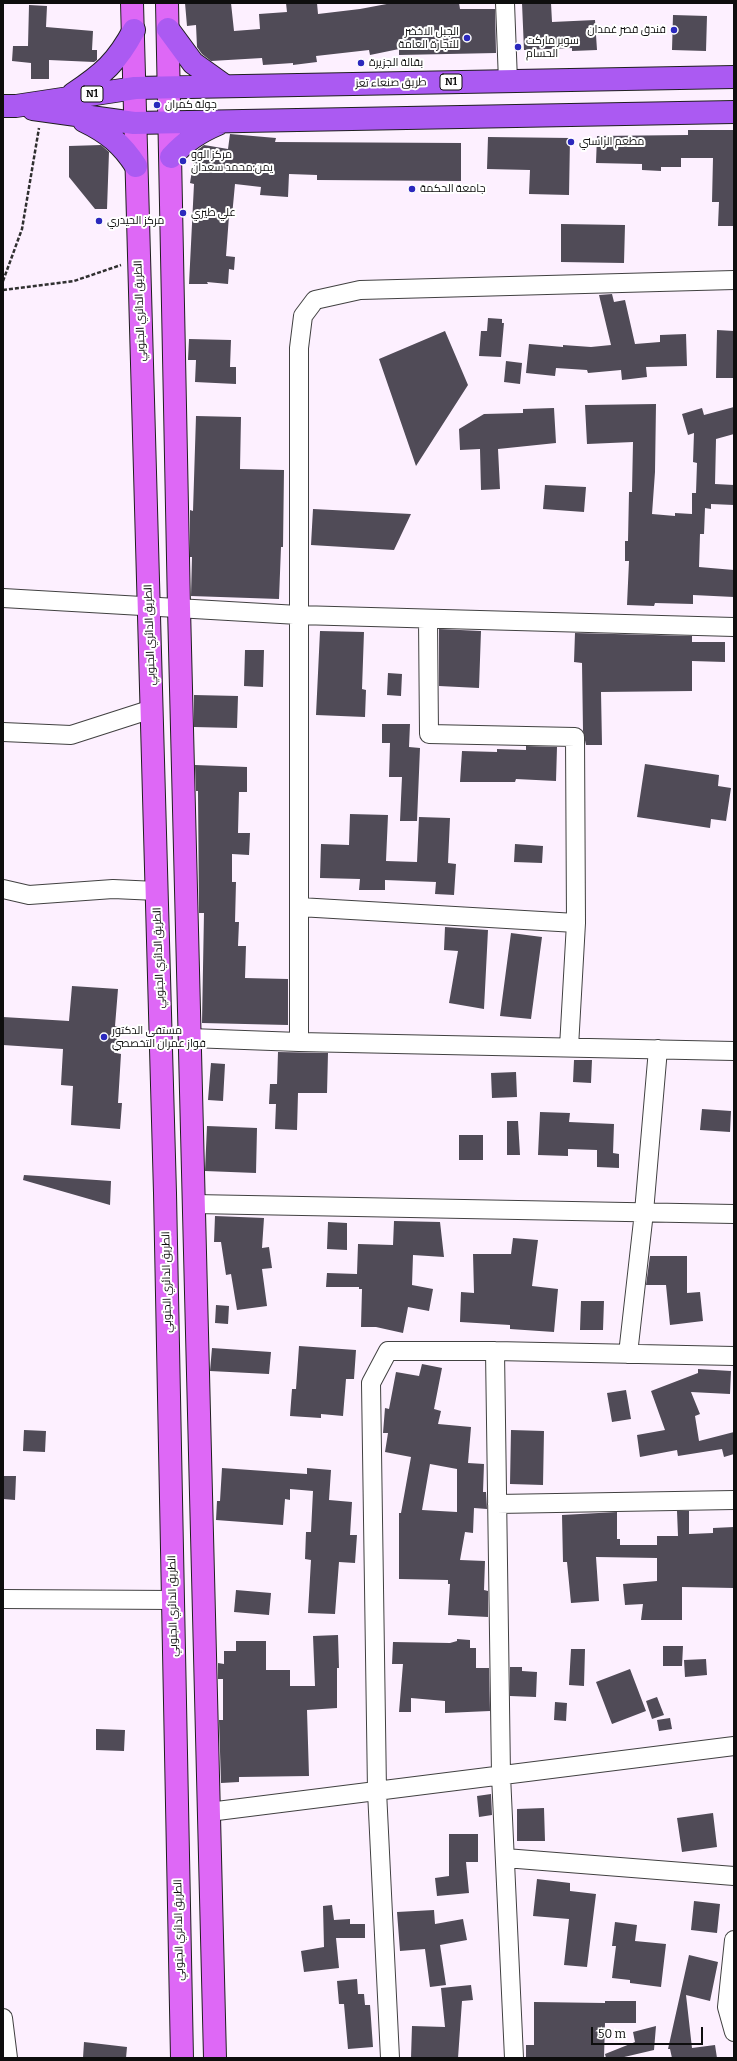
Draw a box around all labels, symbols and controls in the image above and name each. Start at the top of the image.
place label: فندق قصر غمدان [587,23,666,37]
place label: الجبل الاخضر للتجارة العامة [398,25,459,51]
marker: فندق قصر غمدان [669,25,679,35]
marker: الجبل الاخضر للتجارة العامة [462,33,472,43]
place label: سوبر ماركت الحسام [526,34,579,60]
marker: سوبر ماركت الحسام [513,42,523,52]
place label: بقالة الجزيرة [369,56,423,70]
marker: بقالة الجزيرة [356,58,366,68]
road number: N1 [440,74,462,90]
street label: طريق صنعاء تعز [355,76,427,90]
road number: N1 [81,86,103,102]
place label: جولة كمران [165,98,217,112]
marker: جولة كمران [152,100,162,110]
place label: مطعم الراسني [579,135,644,149]
marker: مطعم الراسني [566,137,576,147]
place label: مركز الوو يمن:محمد سعدان [191,148,273,174]
marker: مركز الوو يمن:محمد سعدان [178,156,188,166]
place label: جامعة الحكمة [420,182,486,196]
marker: جامعة الحكمة [407,184,417,194]
place label: علي طيري [191,206,236,220]
marker: علي طيري [178,208,188,218]
place label: مركز الحيدري [107,214,164,228]
marker: مركز الحيدري [94,216,104,226]
street label: الطريق الدائري الجنوبي [132,260,148,362]
street label: الطريق الدائري الجنوبي [142,584,158,686]
street label: الطريق الدائري الجنوبي [151,907,167,1009]
place label: مستفى الدكتور فواز عمران التخصصي [112,1024,206,1050]
marker: مستفى الدكتور فواز عمران التخصصي [99,1032,109,1042]
street label: الطريق الدائري الجنوبي [160,1231,174,1333]
street label: الطريق الدائري الجنوبي [166,1555,180,1657]
street label: الطريق الدائري الجنوبي [172,1879,186,1981]
scale bar [593,2019,705,2045]
text: 50 m [598,2027,626,2041]

